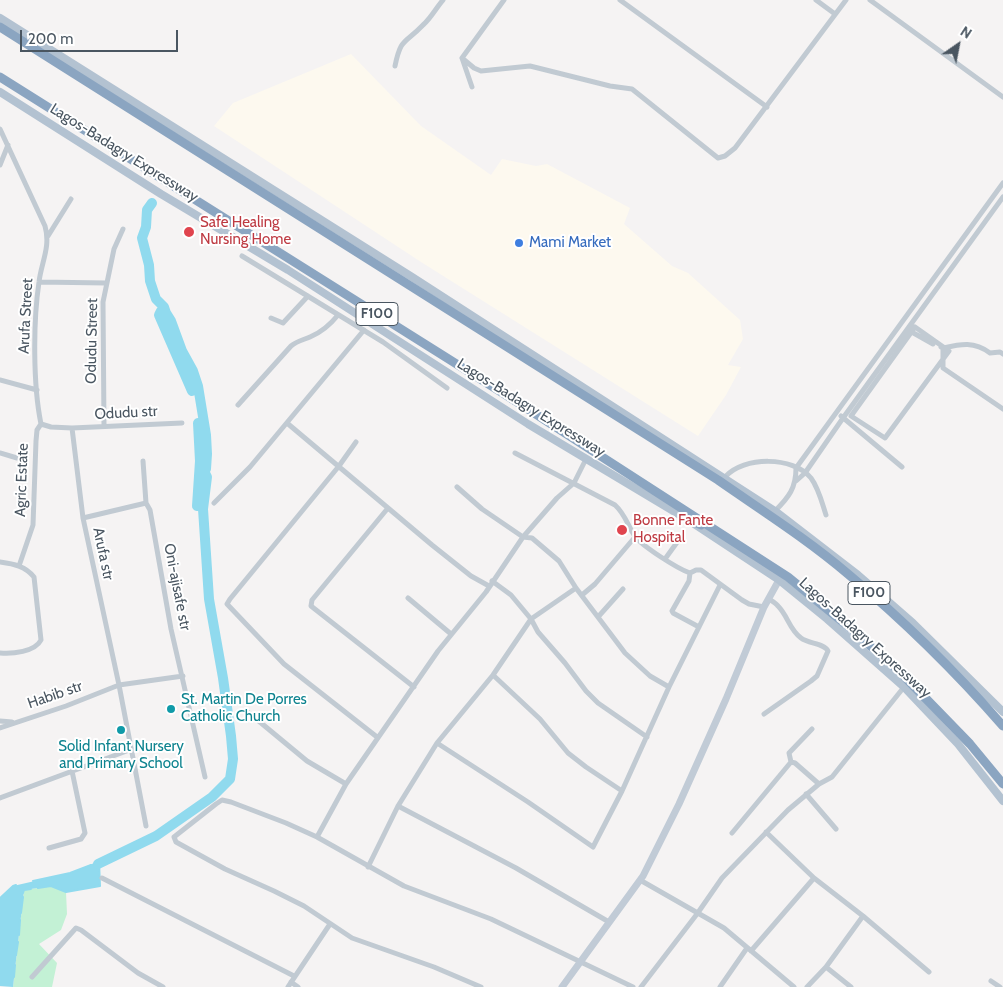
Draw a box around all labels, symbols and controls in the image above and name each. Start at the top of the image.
scale bar [22,20,180,52]
north arrow [933,20,983,70]
text: N [957,22,975,43]
text: 200 m [28,30,73,48]
street label: Lagos-Badagry Expressway [46,100,202,206]
place label: Safe Healing Nursing Home [200,214,291,249]
marker: Safe Healing Nursing Home [182,225,196,239]
place label: Mami Market [529,234,611,252]
marker: Mami Market [513,237,525,249]
street label: Arufa Street [15,278,37,354]
street label: Odudu Street [82,298,102,384]
road number: F100 [356,302,398,326]
street label: Lagos-Badagry Expressway [453,355,609,461]
street label: Odudu str [94,402,158,424]
street label: Agric Estate [12,443,32,517]
place label: Bonne Fante Hospital [633,512,713,547]
marker: Bonne Fante Hospital [615,523,629,537]
street label: Arufa str [89,526,117,582]
street label: Oni-ajisafe str [160,542,194,632]
street label: Lagos-Badagry Expressway [795,574,935,702]
road number: F100 [848,582,890,604]
street label: Habib str [25,677,85,713]
place label: St. Martin De Porres Catholic Church [181,691,307,726]
marker: St. Martin De Porres Catholic Church [165,703,177,715]
marker: Solid Infant Nursery and Primary School [115,724,127,736]
place label: Solid Infant Nursery and Primary School [58,738,184,773]

